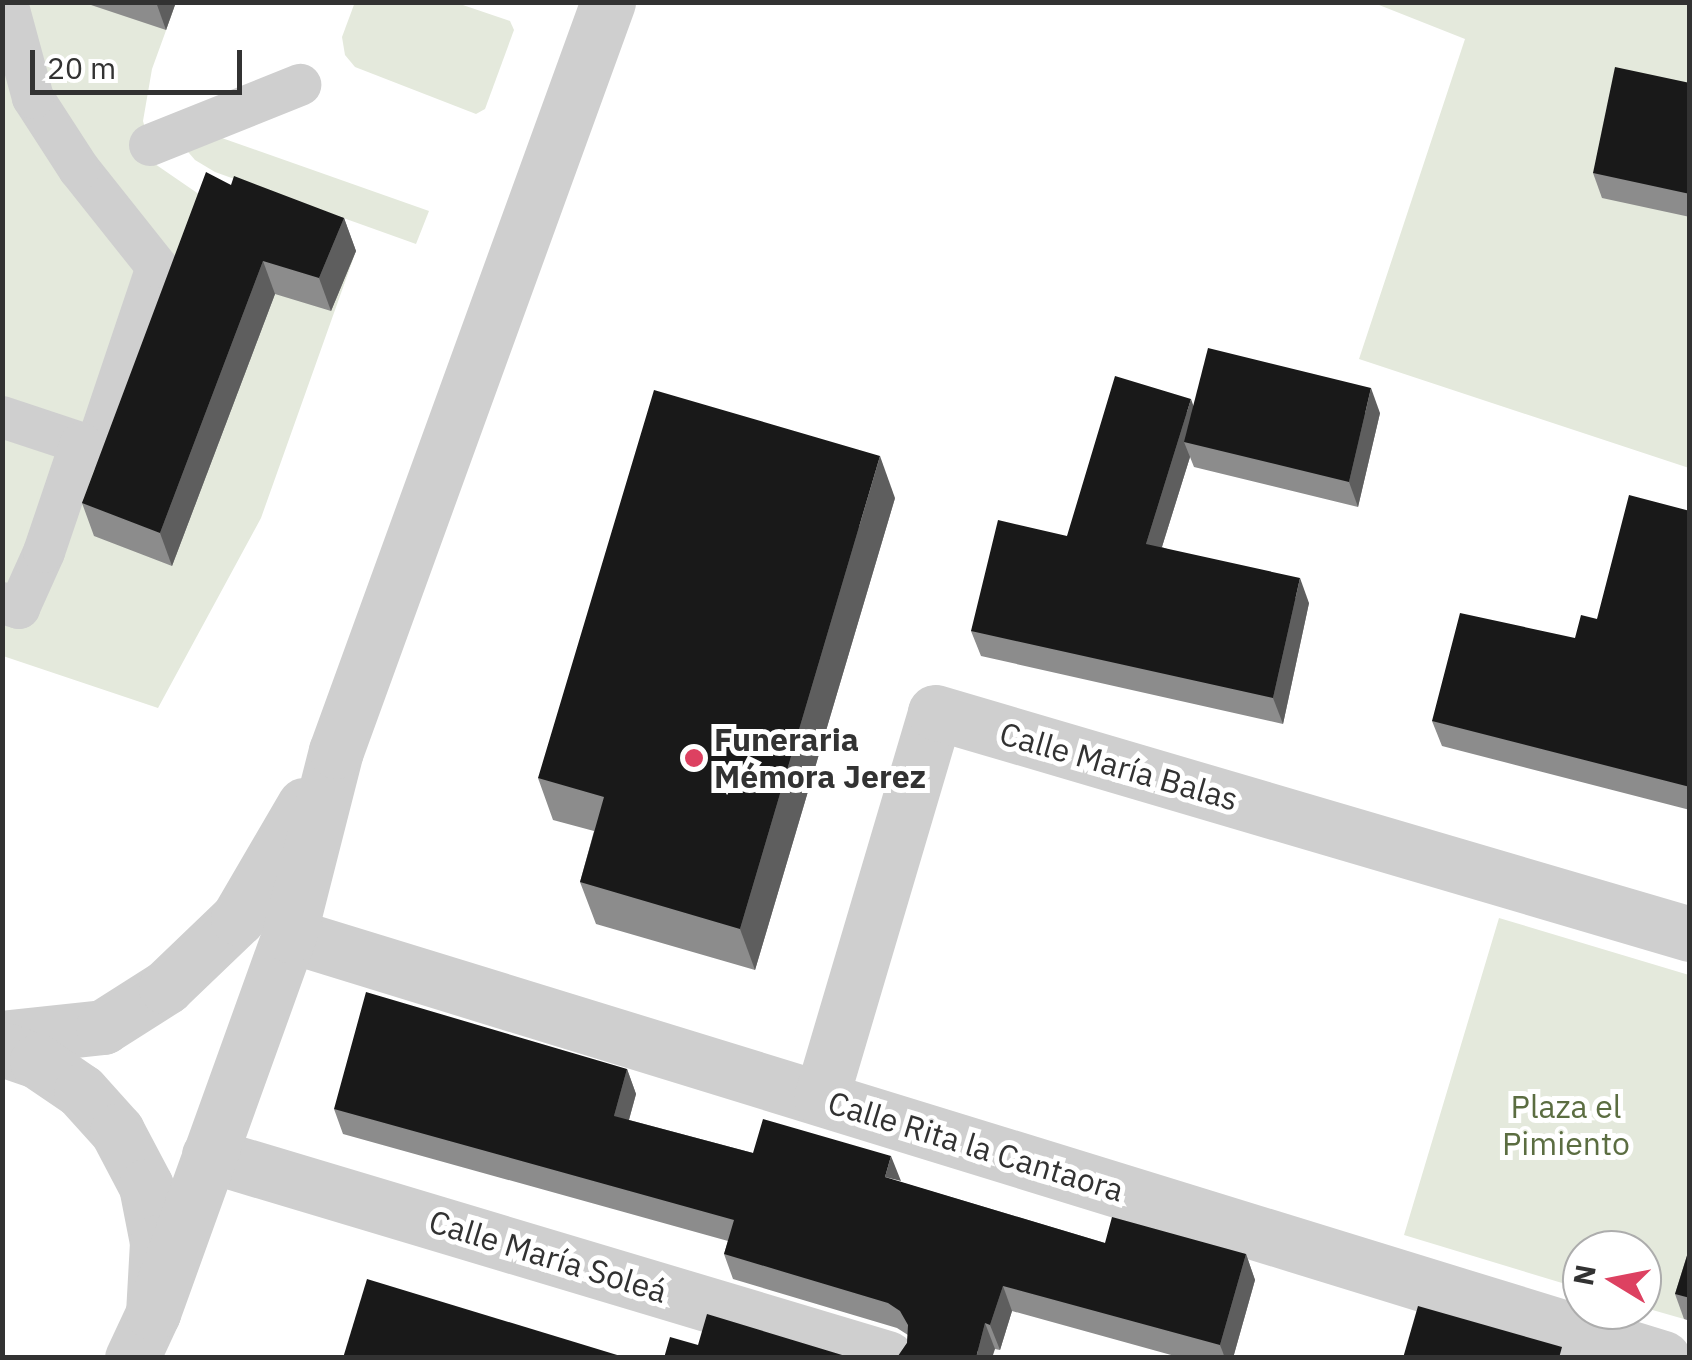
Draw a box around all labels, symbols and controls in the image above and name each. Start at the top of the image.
scale bar [35,30,248,92]
text: 20 m [47,48,116,87]
street label: Calle María Balas [995,714,1243,818]
place label: Funeraria Mémora Jerez [714,721,926,796]
marker: Funeraria Mémora Jerez [683,747,705,769]
street label: Calle Rita la Cantaora [824,1083,1128,1209]
park label: Plaza el Pimiento [1502,1088,1630,1163]
street label: Calle María Soleá [424,1202,672,1310]
north arrow [1562,1230,1662,1330]
text: N [1564,1262,1604,1288]

